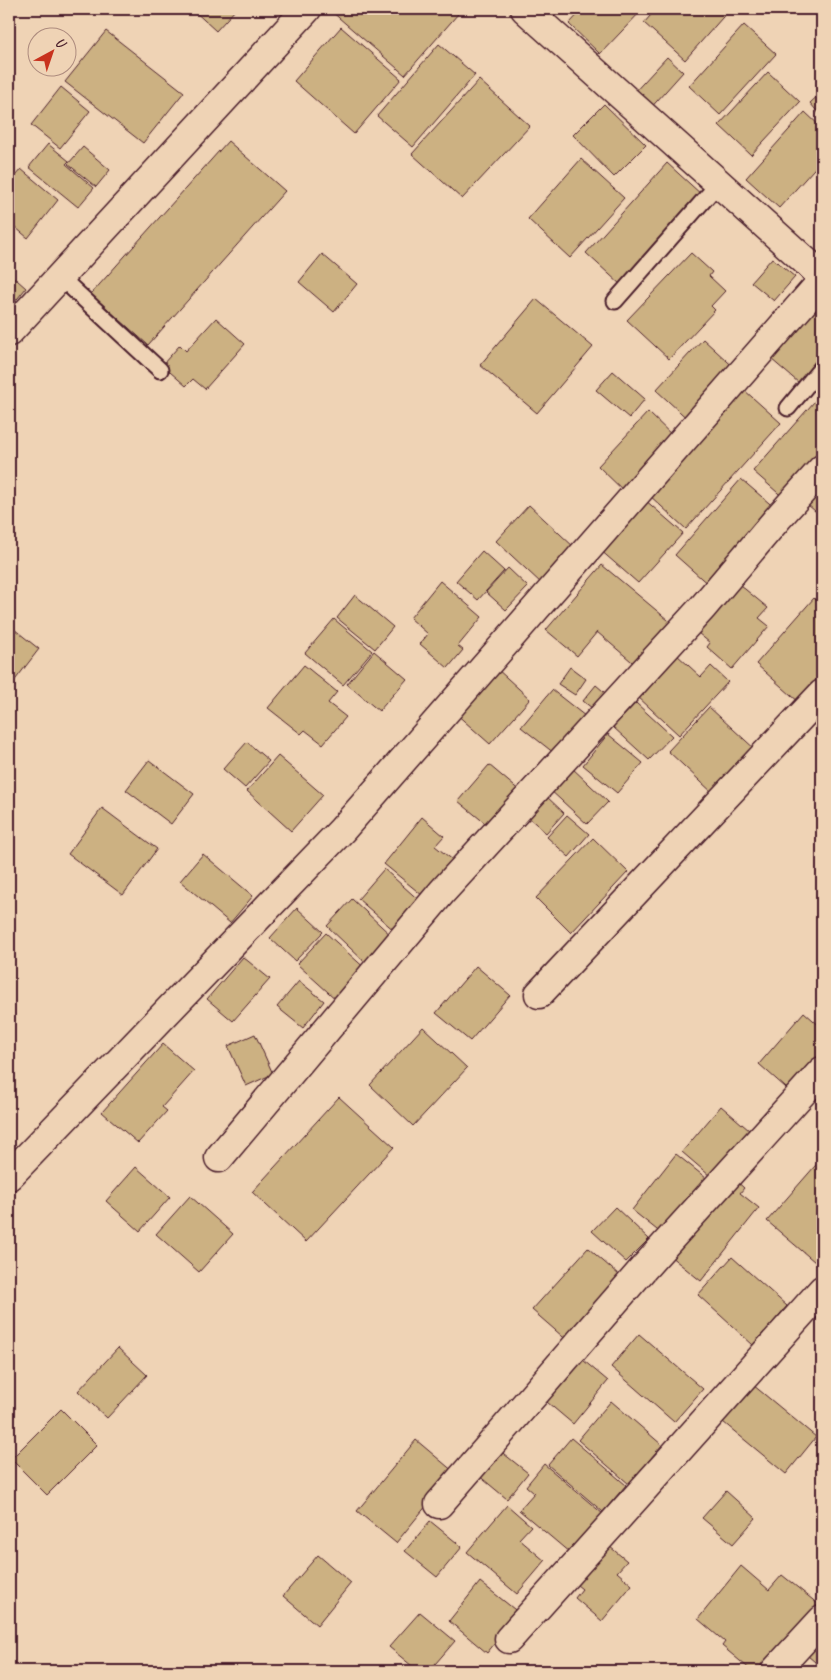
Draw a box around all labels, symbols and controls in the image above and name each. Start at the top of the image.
north arrow [28,28,78,78]
text: U [52,34,71,53]

